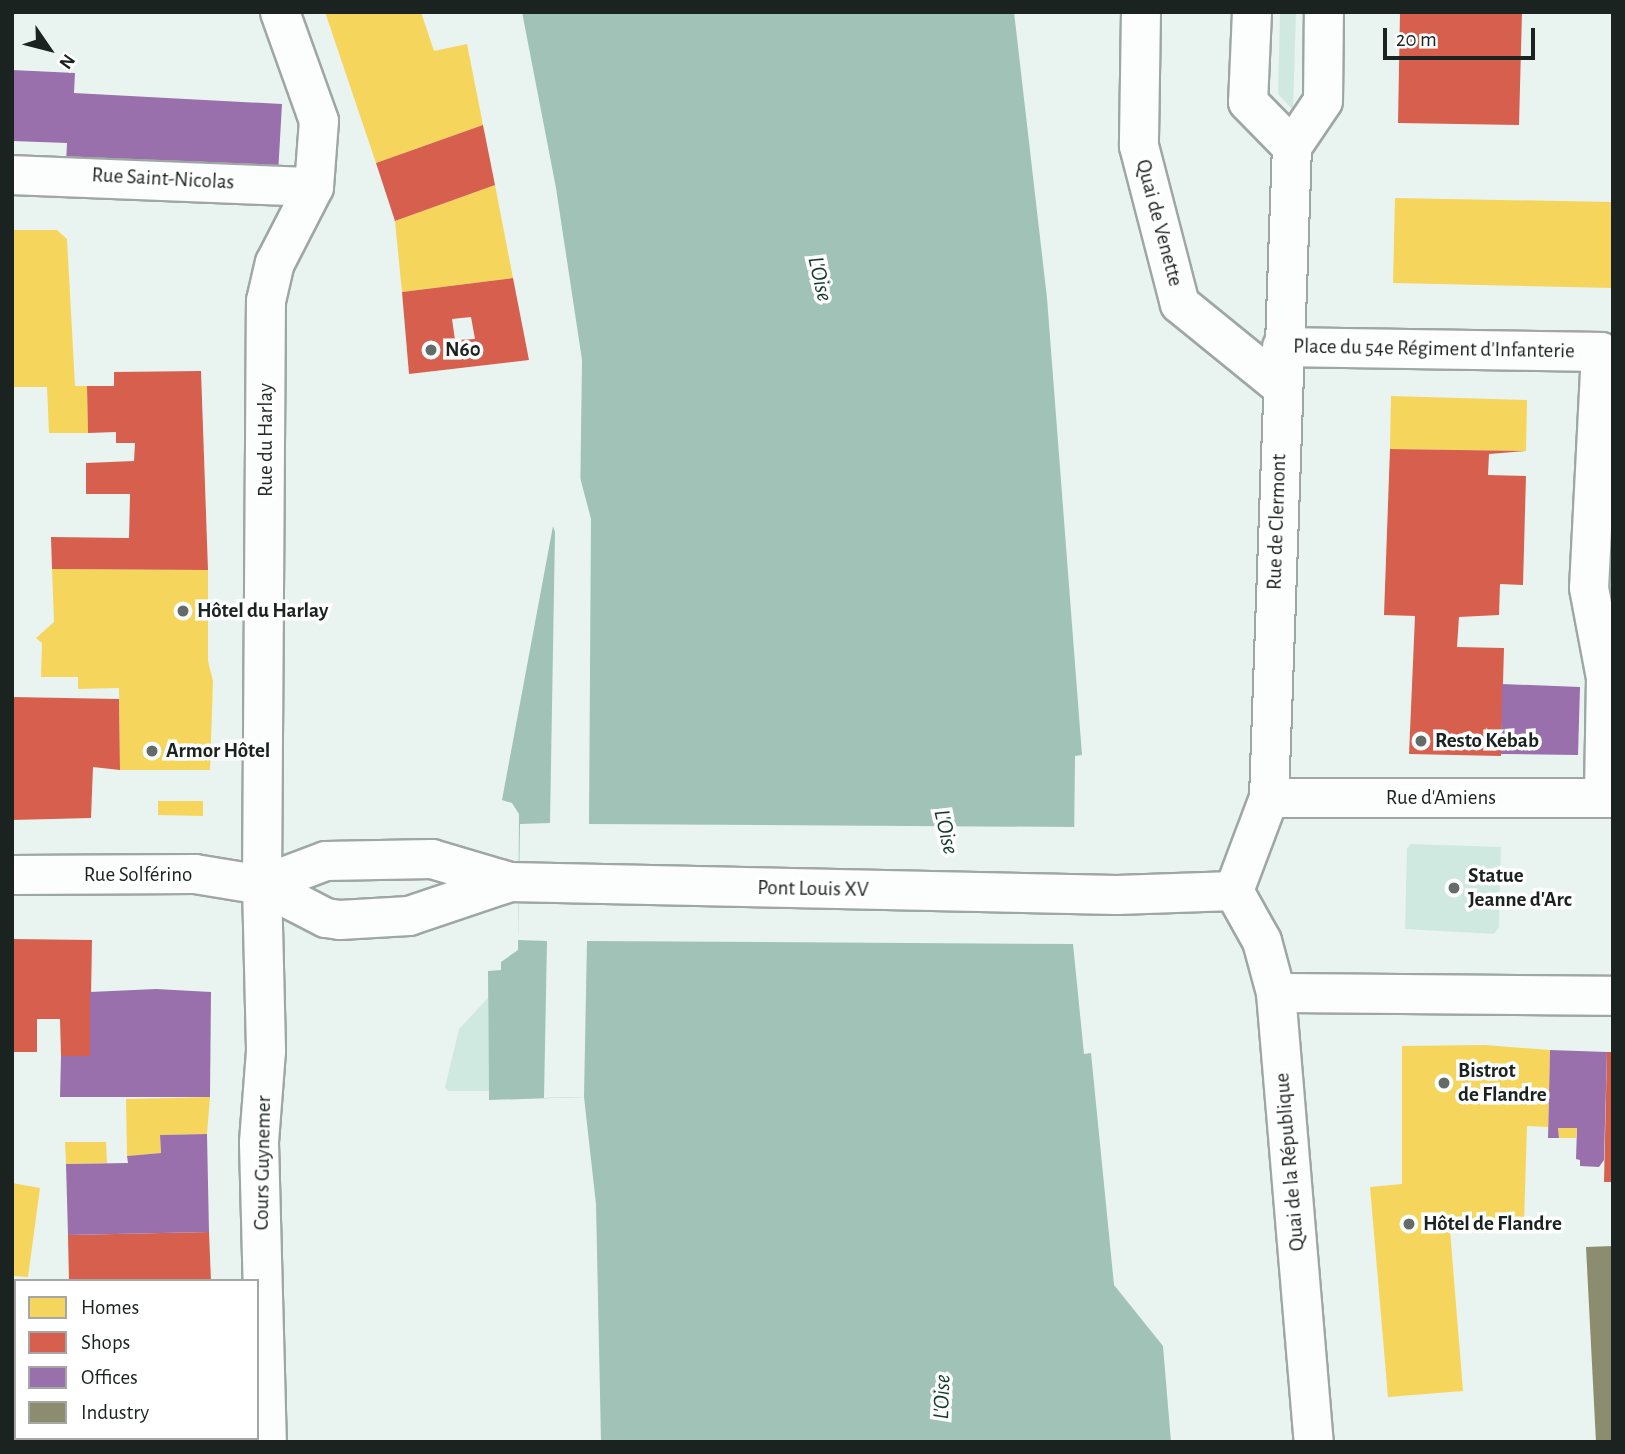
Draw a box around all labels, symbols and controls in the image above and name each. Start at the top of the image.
north arrow [14,14,84,84]
scale bar [1387,14,1539,58]
text: 20 m [1396,29,1437,50]
text: N [55,50,78,72]
street label: Quai de Venette [1130,157,1188,289]
street label: Rue Saint-Nicolas [91,163,235,195]
water label: L'Oise [800,254,838,304]
street label: Place du 54e Régiment d'Infanterie [1293,334,1575,364]
place label: N60 [445,337,481,363]
marker: N60 [423,342,439,358]
street label: Rue du Harlay [253,383,279,497]
street label: Rue de Clermont [1262,454,1292,590]
place label: Hôtel du Harlay [197,598,328,624]
marker: Hôtel du Harlay [175,603,191,619]
place label: Resto Kebab [1435,728,1539,754]
marker: Resto Kebab [1413,733,1429,749]
place label: Armor Hôtel [166,738,270,764]
marker: Armor Hôtel [144,743,160,759]
street label: Rue d'Amiens [1386,785,1496,811]
water label: L'Oise [926,807,964,857]
street label: Rue Solférino [84,862,192,888]
place label: Statue Jeanne d'Arc [1468,863,1572,913]
street label: Pont Louis XV [757,875,869,903]
marker: Statue Jeanne d'Arc [1446,880,1462,896]
place label: Bistrot de Flandre [1458,1058,1547,1108]
street label: Quai de la République [1270,1072,1310,1252]
marker: Bistrot de Flandre [1436,1075,1452,1091]
street label: Cours Guynemer [249,1095,277,1231]
place label: Hôtel de Flandre [1423,1211,1562,1237]
marker: Hôtel de Flandre [1401,1216,1417,1232]
legend [14,1279,259,1440]
text: Homes [81,1297,139,1318]
text: Shops [81,1332,130,1353]
text: Offices [81,1367,138,1388]
water label: L'Oise [928,1374,958,1420]
text: Industry [81,1402,149,1423]

